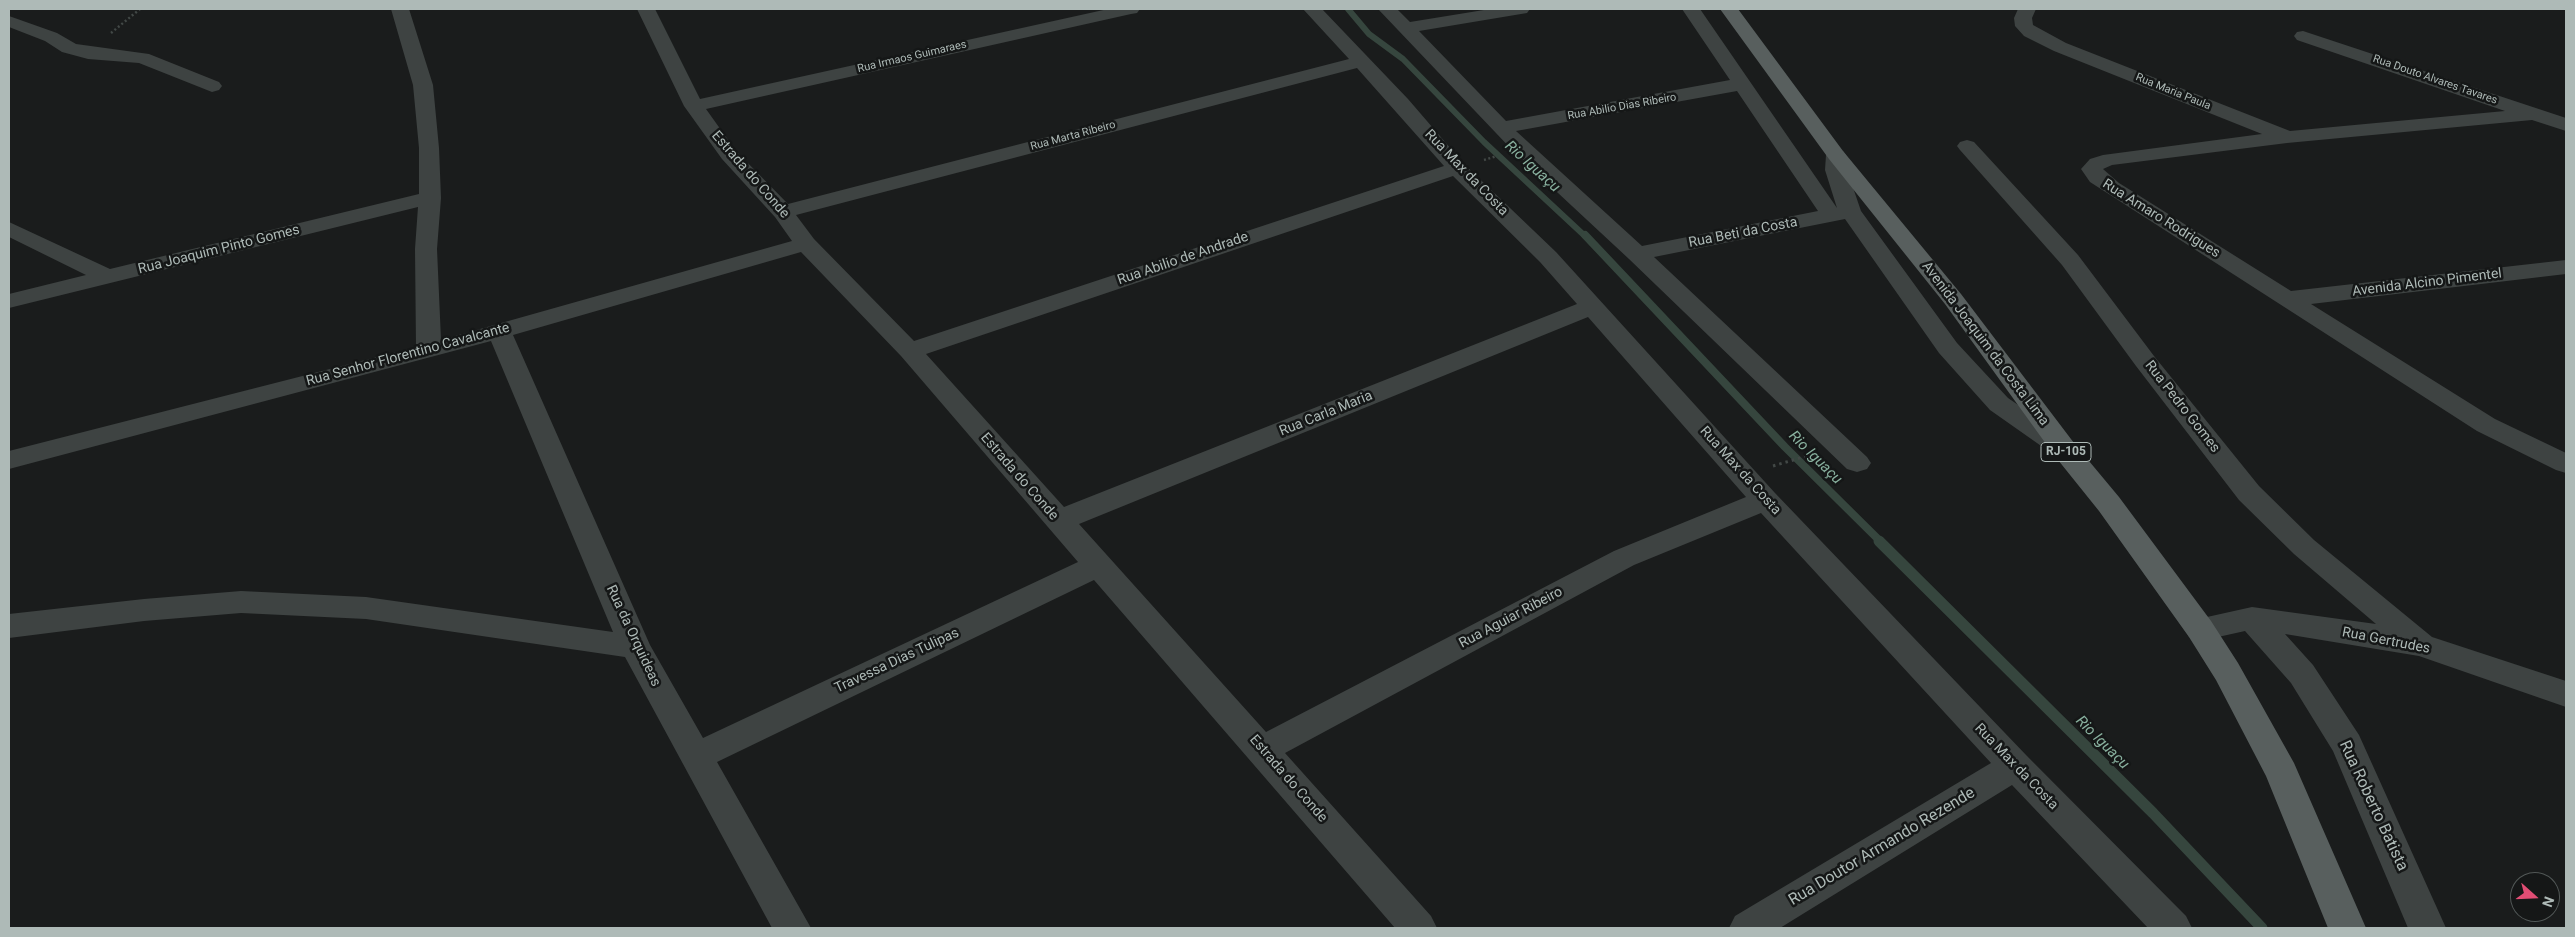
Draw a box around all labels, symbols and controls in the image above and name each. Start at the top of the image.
street label: Rua Irmaos Guimaraes [856,38,968,76]
street label: Rua Douto Alvares Tavares [2371,52,2499,108]
street label: Rua Maria Paula [2134,71,2212,113]
street label: Rua Abilio Dias Ribeiro [1567,91,1677,123]
street label: Rua Marta Ribeiro [1029,118,1117,154]
street label: Rua Max da Costa [1421,126,1511,220]
street label: Estrada do Conde [707,128,793,222]
water label: Rio Iguaçu [1501,137,1563,197]
street label: Rua Amaro Rodrigues [2099,176,2223,262]
street label: Rua Beti da Costa [1687,214,1799,252]
street label: Rua Joaquim Pinto Gomes [136,222,302,278]
street label: Rua Abilio de Andrade [1115,229,1251,289]
street label: Avenida Joaquim da Costa Lima [1918,259,2052,429]
street label: Avenida Alcino Pimentel [2351,265,2503,301]
street label: Rua Senhor Florentino Cavalcante [304,320,512,390]
street label: Rua Pedro Gomes [2141,358,2223,456]
street label: Rua Carla Maria [1277,388,1375,440]
street label: Rua Max da Costa [1696,423,1784,519]
water label: Rio Iguaçu [1785,428,1845,488]
street label: Estrada do Conde [976,430,1062,524]
road number: RJ-105 [2041,442,2091,462]
street label: Rua da Orquideas [602,583,664,689]
street label: Rua Aguiar Ribeiro [1456,584,1566,652]
street label: Rua Gertrudes [2341,624,2431,658]
street label: Travessa Dias Tulipas [832,625,962,697]
water label: Rio Iguaçu [2072,713,2132,773]
street label: Rua Max da Costa [1971,720,2061,814]
street label: Estrada do Conde [1245,732,1331,826]
street label: Rua Roberto Batista [2334,738,2412,874]
street label: Rua Doutor Armando Rezende [1785,784,1979,910]
north arrow [2510,872,2560,922]
text: N [2539,894,2557,909]

